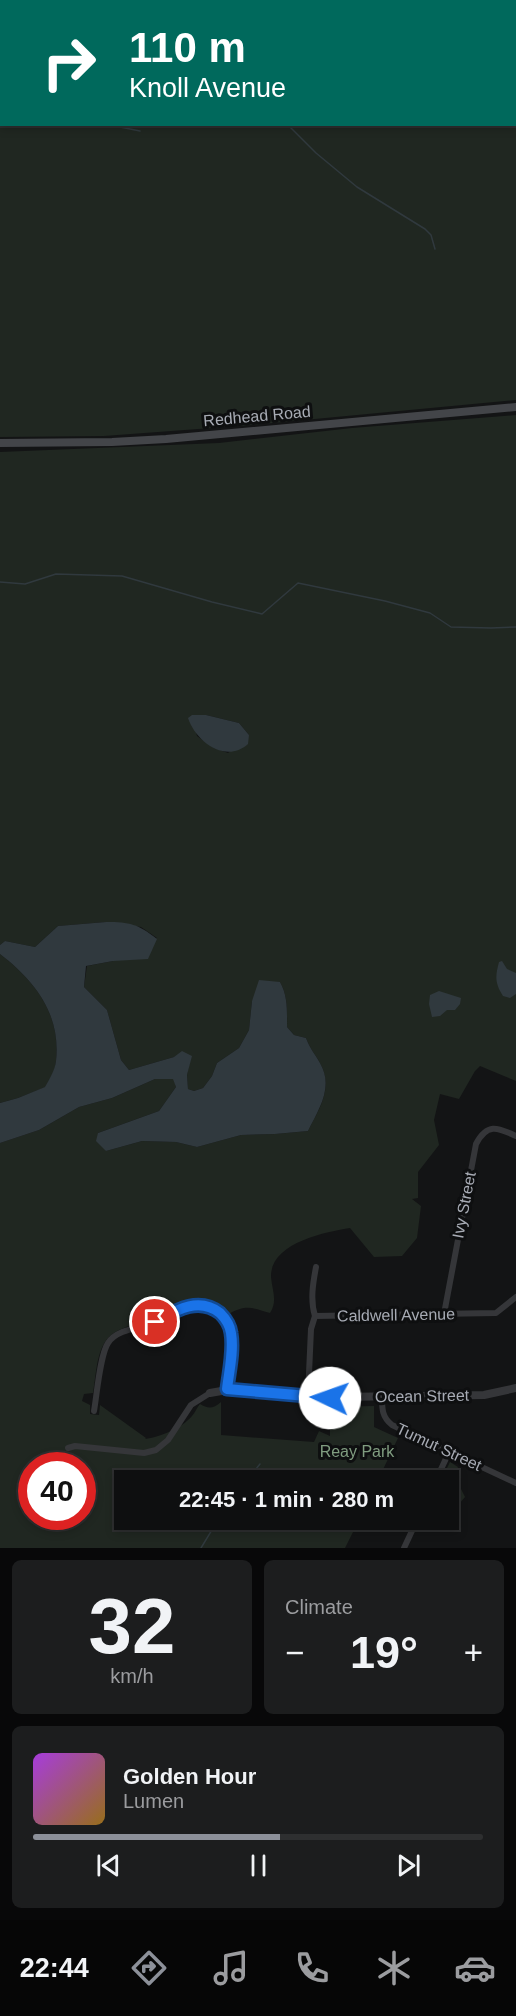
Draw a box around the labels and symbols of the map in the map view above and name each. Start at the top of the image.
street label: Redhead Road [203,403,311,429]
street label: Ivy Street [449,1170,479,1240]
pin [129,1296,180,1347]
street label: Caldwell Avenue [337,1305,455,1325]
position arrow [298,1366,362,1430]
street label: Ocean Street [375,1387,470,1405]
street label: Tumut Street [394,1420,485,1474]
park label: Reay Park [320,1443,395,1460]
speed limit sign: 40 [18,1452,96,1530]

